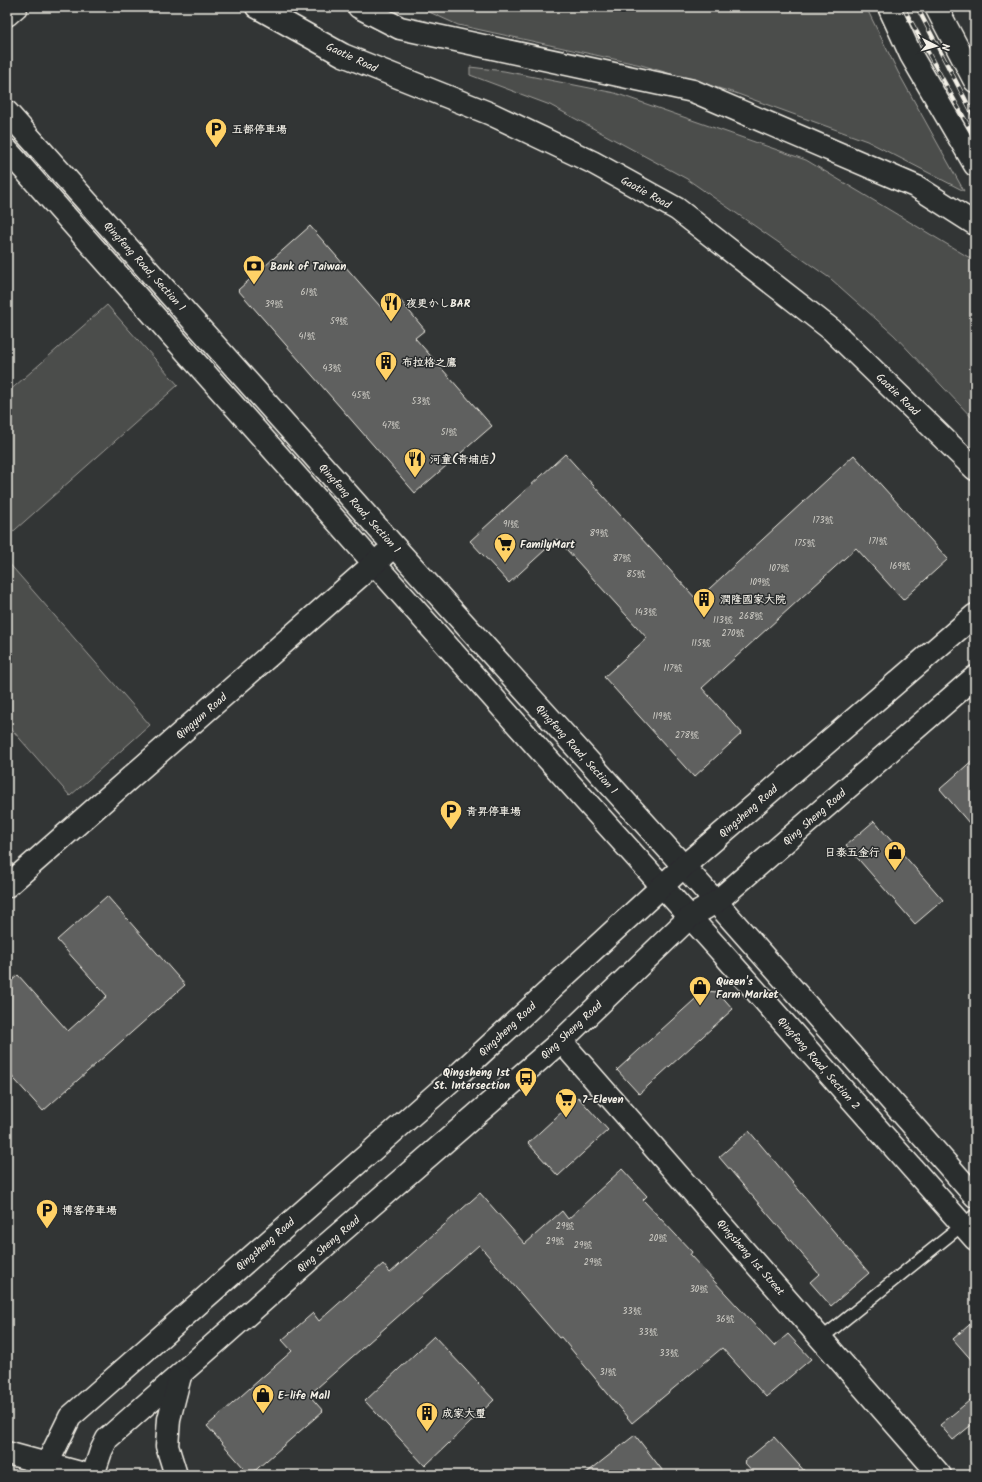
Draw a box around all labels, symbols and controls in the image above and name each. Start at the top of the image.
north arrow [916,26,956,66]
street label: Gaotie Road [323,38,381,78]
text: N [936,43,954,51]
parking icon: 五都停車場 [203,116,229,149]
place label: 五都停車場 [232,121,287,139]
street label: Gaotie Road [617,172,674,214]
street label: Qingfeng Road, Section 1 [99,218,190,316]
bank icon: Bank of Taiwan [241,253,267,286]
place label: Bank of Taiwan [270,258,346,276]
house number: 61號 [301,285,317,300]
restaurant icon: 夜更かしBAR [378,290,404,323]
place label: 夜更かしBAR [406,295,471,313]
house number: 39號 [265,297,283,312]
house number: 59號 [330,314,348,329]
house number: 41號 [299,329,315,344]
building icon: 布拉格之鷹 [373,349,399,382]
place label: 布拉格之鷹 [402,354,457,372]
house number: 43號 [322,361,342,376]
street label: Gaotie Road [871,369,924,421]
house number: 45號 [352,388,370,403]
house number: 53號 [412,394,430,409]
house number: 47號 [382,418,400,433]
house number: 51號 [441,425,457,440]
restaurant icon: 河童(青埔店) [402,446,428,479]
place label: 河童(青埔店) [430,451,496,469]
street label: Qingfeng Road, Section 1 [314,460,405,558]
house number: 173號 [812,513,834,528]
house number: 91號 [503,517,519,532]
house number: 89號 [590,526,608,541]
supermarket icon: FamilyMart [492,531,518,564]
house number: 171號 [869,534,887,549]
place label: FamilyMart [520,536,576,554]
house number: 175號 [795,536,815,551]
house number: 87號 [613,551,631,566]
house number: 169號 [889,559,911,574]
house number: 107號 [769,561,789,576]
house number: 85號 [626,567,646,582]
house number: 109號 [750,575,770,590]
building icon: 潤隆國家大院 [691,586,717,619]
place label: 潤隆國家大院 [720,591,786,609]
house number: 143號 [635,605,657,620]
house number: 268號 [739,609,763,624]
house number: 113號 [713,613,733,628]
house number: 270號 [722,626,744,641]
house number: 115號 [691,636,711,651]
house number: 117號 [664,661,682,676]
street label: Qingyun Road [172,689,232,744]
street label: Qingfeng Road, Section 1 [531,701,622,799]
house number: 119號 [652,709,672,724]
house number: 278號 [675,728,699,743]
street label: Qingsheng Road [715,780,783,843]
street label: Qing Sheng Road [779,785,851,851]
parking icon: 青昇停車場 [438,798,464,831]
place label: 青昇停車場 [466,803,521,821]
shop icon: 日泰五金行 [882,839,908,872]
place label: 日泰五金行 [825,844,880,862]
place label: Queen's Farm Market [716,973,779,1004]
shop icon: Queen's Farm Market [687,974,713,1007]
street label: Qing Sheng Road [537,997,607,1064]
street label: Qingsheng Road [475,998,541,1061]
street label: Qingfeng Road, Section 2 [773,1013,864,1114]
place label: Qingsheng 1st St. Intersection [434,1064,511,1095]
bus stop icon: Qingsheng 1st St. Intersection [513,1065,539,1098]
supermarket icon: 7-Eleven [553,1086,579,1119]
place label: 7-Eleven [582,1091,624,1109]
parking icon: 博客停車場 [34,1197,60,1230]
place label: 博客停車場 [62,1202,117,1220]
street label: Qing Sheng Road [293,1212,365,1278]
street label: Qingsheng Road [232,1213,300,1276]
street label: Qingsheng 1st Street [712,1215,789,1301]
house number: 29號 [556,1219,574,1234]
house number: 20號 [649,1231,667,1246]
house number: 29號 [546,1234,564,1249]
house number: 29號 [574,1238,592,1253]
house number: 29號 [584,1255,602,1270]
house number: 30號 [690,1282,708,1297]
house number: 33號 [622,1304,642,1319]
house number: 36號 [715,1312,735,1327]
house number: 33號 [638,1325,658,1340]
house number: 33號 [659,1346,679,1361]
house number: 31號 [600,1365,616,1380]
shop icon: E-life Mall [250,1382,276,1415]
place label: E-life Mall [278,1387,330,1405]
building icon: 成家大璽 [414,1400,440,1433]
place label: 成家大璽 [442,1405,486,1423]

